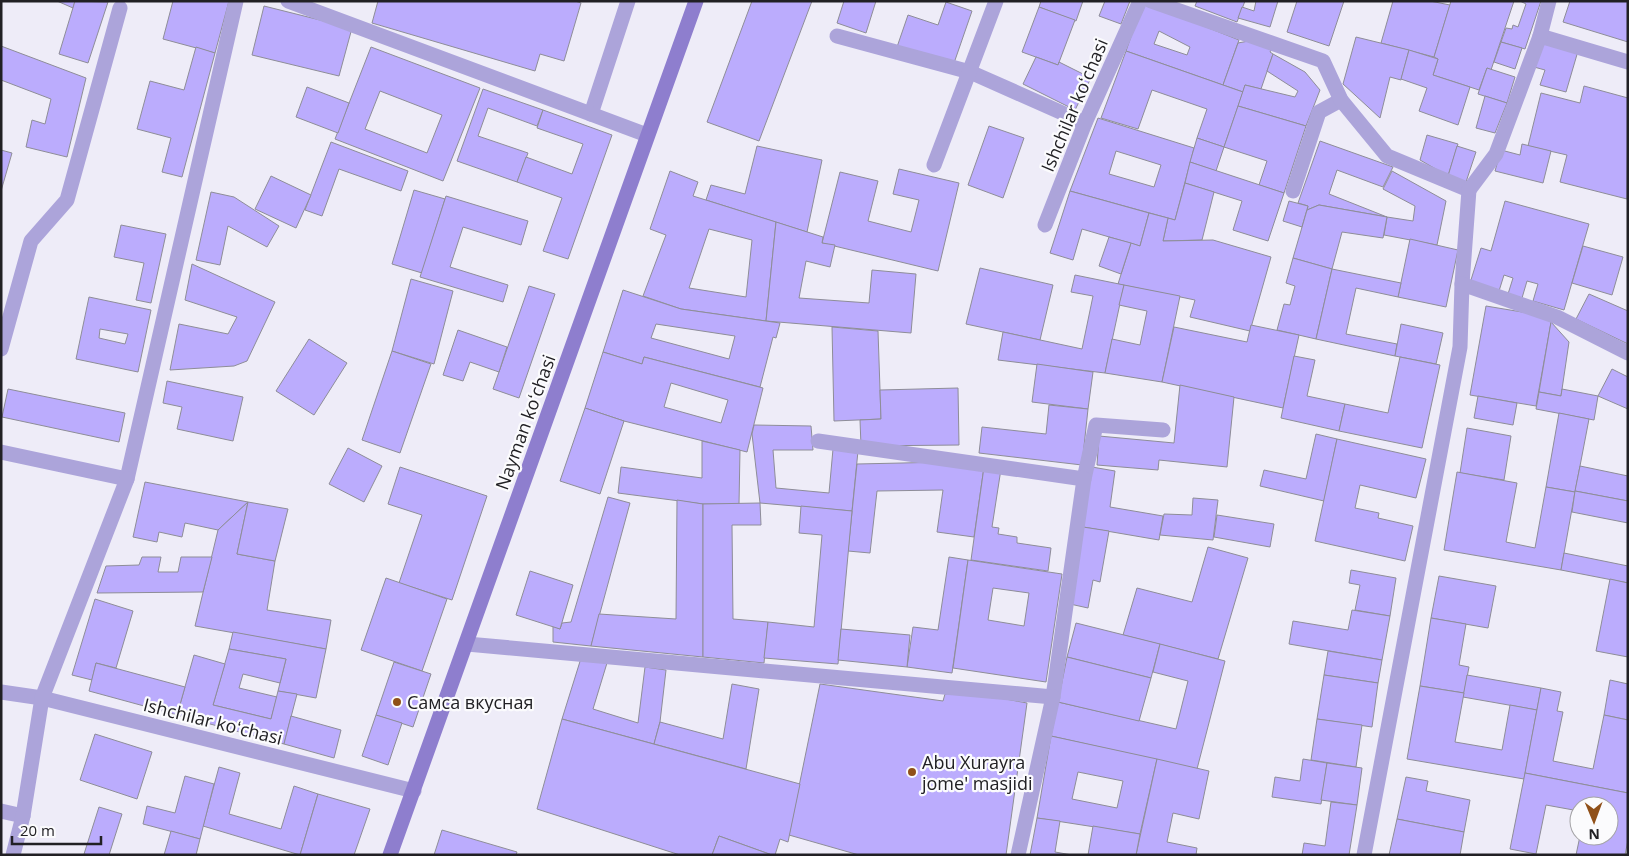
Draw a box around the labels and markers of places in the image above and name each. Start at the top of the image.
place label: Самса вкусная [407,690,533,714]
marker: Самса вкусная [391,696,403,708]
place label: Abu Xurayra jome' masjidi [921,750,1033,795]
marker: Abu Xurayra jome' masjidi [906,766,918,778]

